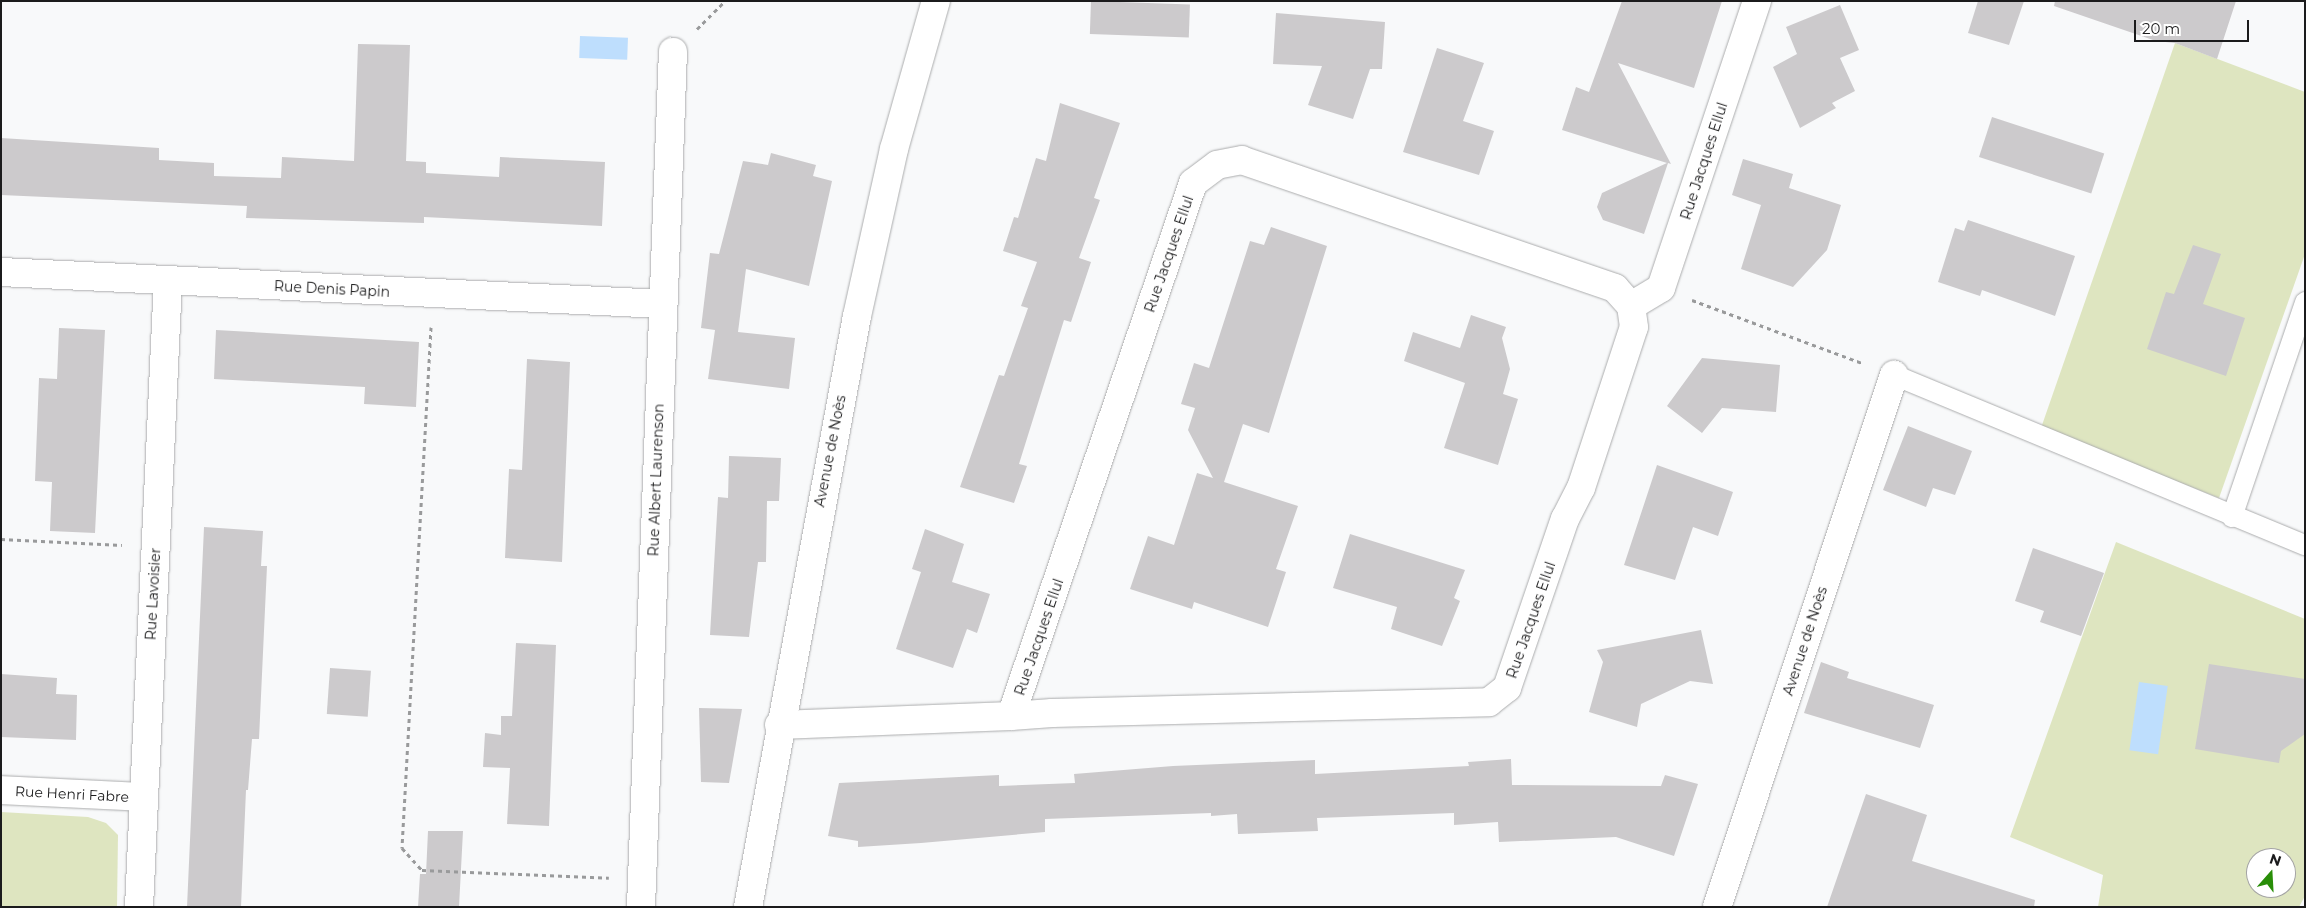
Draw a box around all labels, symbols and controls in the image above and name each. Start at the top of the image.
scale bar [2136,10,2251,42]
text: 20 m [2142,19,2180,38]
street label: Rue Jacques Ellul [1677,100,1731,222]
street label: Rue Jacques Ellul [1141,193,1197,315]
street label: Rue Denis Papin [274,278,390,300]
street label: Avenue de Noès [811,394,849,508]
street label: Rue Albert Laurenson [645,403,667,557]
street label: Rue Lavoisier [142,547,164,641]
street label: Rue Jacques Ellul [1503,559,1559,681]
street label: Rue Jacques Ellul [1011,576,1067,698]
street label: Avenue de Noès [1779,584,1831,698]
street label: Rue Henri Fabre [15,783,129,805]
north arrow [2246,848,2296,898]
text: N [2267,849,2284,870]

